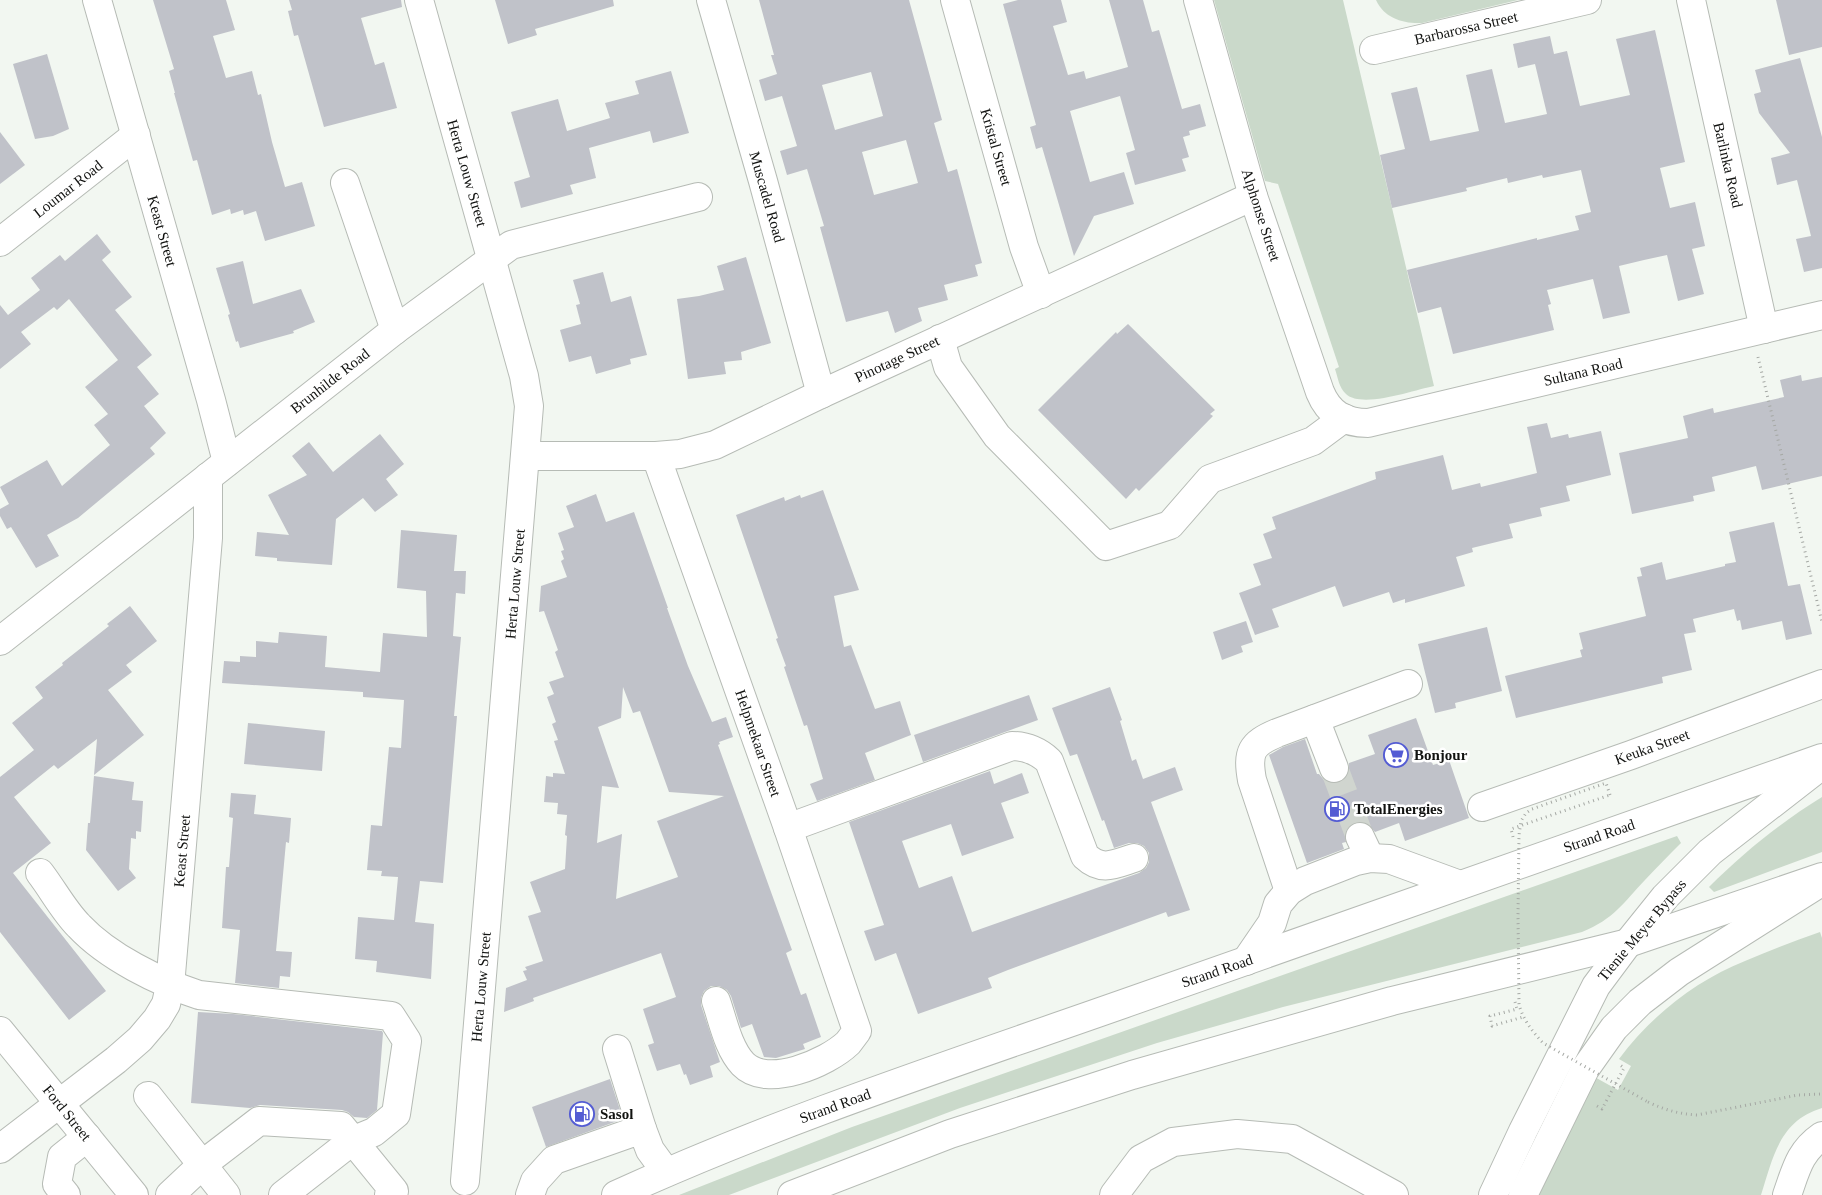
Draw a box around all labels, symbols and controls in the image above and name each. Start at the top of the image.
street label: Barbarossa Street [1413,8,1520,48]
street label: Kristal Street [977,107,1015,188]
street label: Herta Louw Street [444,118,490,229]
street label: Barlinka Road [1710,121,1746,210]
street label: Muscadel Road [746,150,788,245]
street label: Loumar Road [30,157,106,221]
street label: Alphonse Street [1239,167,1284,264]
street label: Keast Street [144,194,180,269]
street label: Pinotage Street [852,332,942,386]
street label: Brunhilde Road [287,345,373,417]
street label: Sultana Road [1542,355,1624,389]
street label: Herta Louw Street [502,527,528,640]
street label: Helpmekaar Street [732,687,784,799]
street label: Keuka Street [1613,726,1692,768]
supermarket icon: Bonjour [1383,742,1409,768]
place label: Bonjour [1414,747,1468,763]
fuel station icon: TotalEnergies [1324,796,1350,822]
place label: TotalEnergies [1354,801,1443,817]
street label: Keast Street [171,813,193,888]
street label: Strand Road [1561,816,1637,856]
street label: Tienie Meyer Bypass [1595,876,1689,984]
street label: Herta Louw Street [468,930,494,1043]
street label: Strand Road [1179,951,1255,991]
street label: Ford Street [40,1082,95,1145]
street label: Strand Road [797,1086,873,1126]
fuel station icon: Sasol [569,1101,595,1127]
place label: Sasol [600,1106,633,1122]

